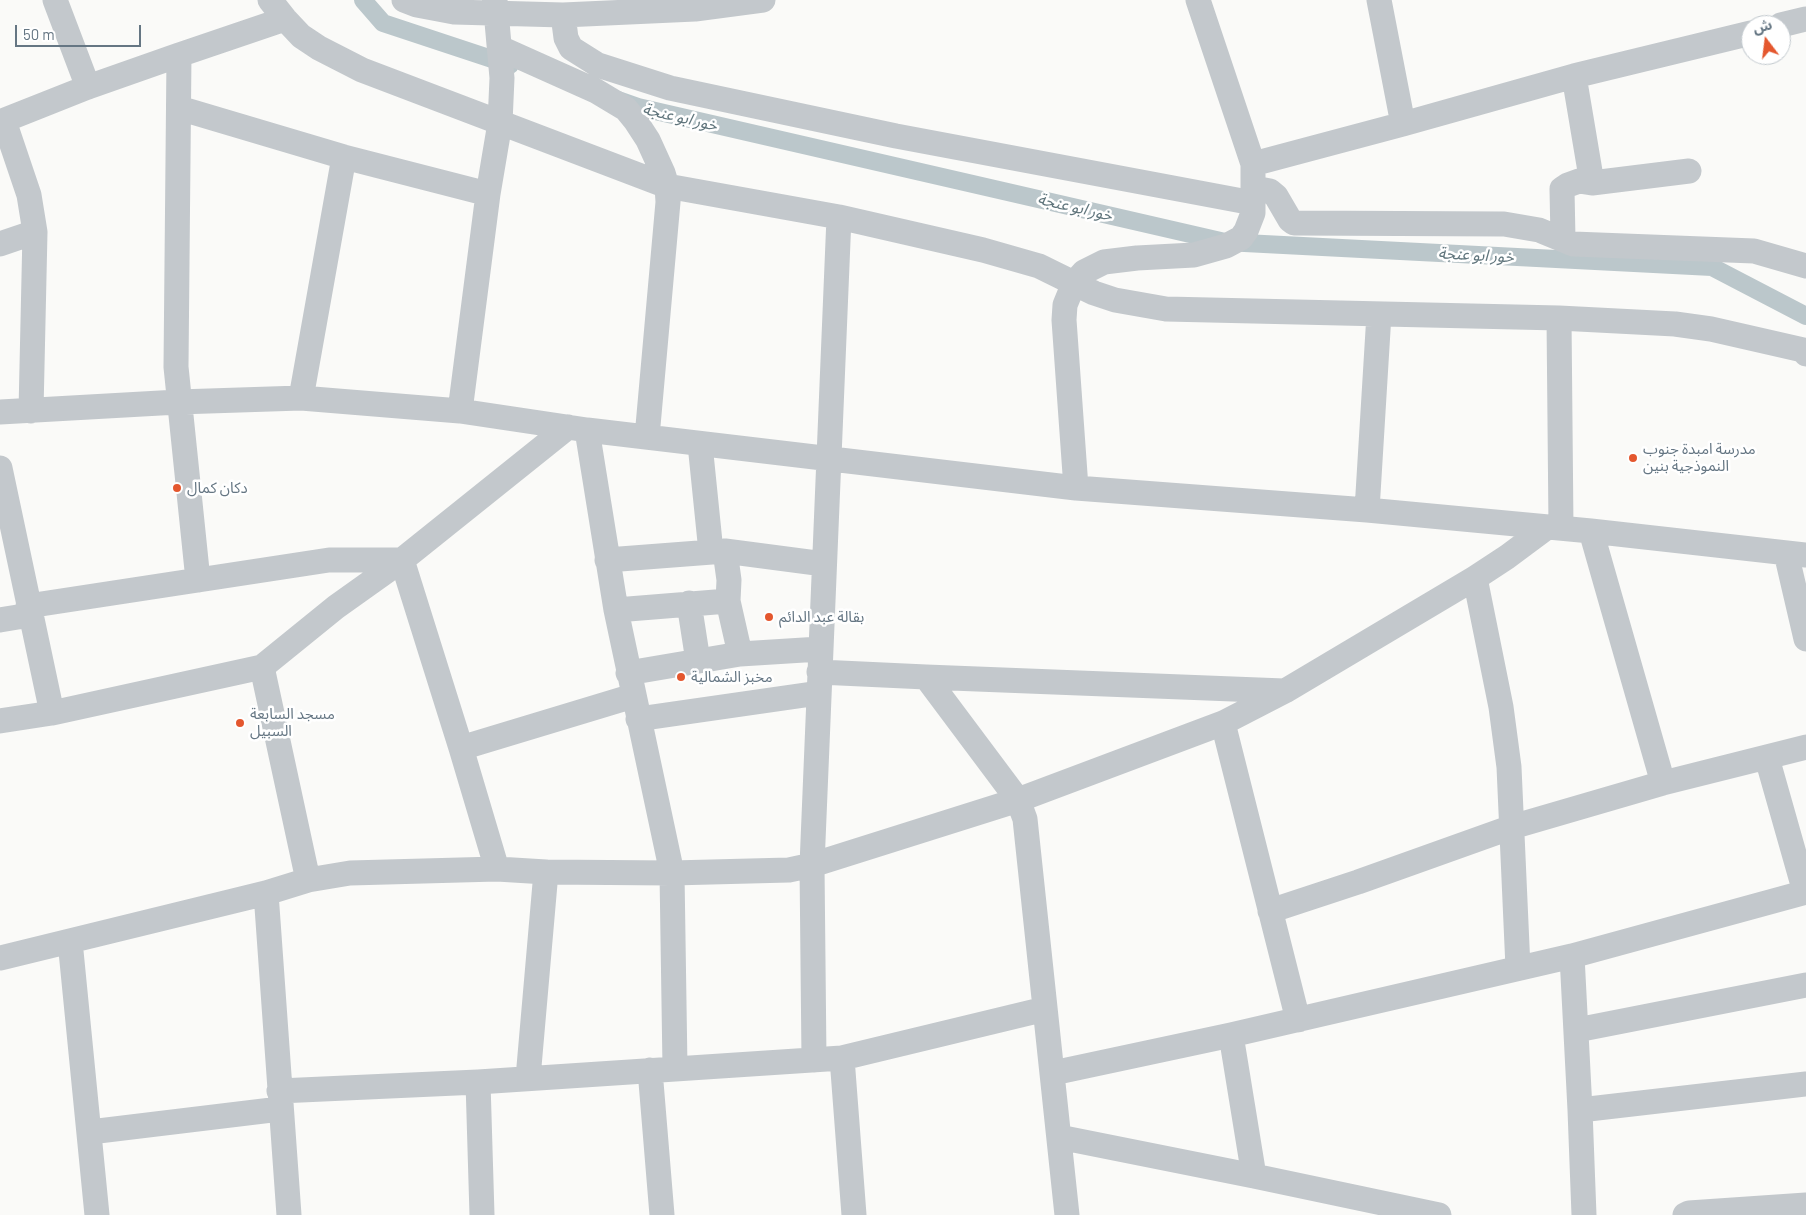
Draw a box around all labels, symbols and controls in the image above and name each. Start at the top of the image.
scale bar [18,15,144,47]
north arrow [1741,15,1791,65]
text: ش [1751,15,1774,37]
text: 50 m [23,25,55,43]
water label: خور ابو عنجة [641,99,719,135]
water label: خور ابو عنجة [1036,189,1114,225]
water label: خور ابو عنجة [1437,243,1515,267]
place label: مدرسة امبدة جنوب النموذجية بنين [1643,440,1756,475]
marker: مدرسة امبدة جنوب النموذجية بنين [1627,452,1639,464]
place label: دكان كمال [187,479,248,497]
marker: دكان كمال [171,482,183,494]
place label: بقالة عبد الدائم [779,608,864,626]
marker: بقالة عبد الدائم [763,611,775,623]
place label: مخبز الشمالية [691,668,773,686]
marker: مخبز الشمالية [675,671,687,683]
place label: مسجد السابعة السبيل [250,705,335,740]
marker: مسجد السابعة السبيل [234,717,246,729]

